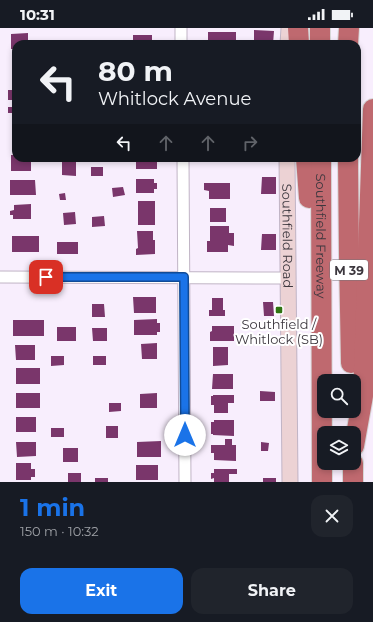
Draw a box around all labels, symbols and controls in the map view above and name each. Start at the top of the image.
text: 10:31 [20,5,55,24]
text: 80 m [98,54,173,88]
icon: left [32,56,84,108]
text: Whitlock Avenue [98,88,251,110]
icon: left [113,132,135,154]
icon: ahead [155,132,177,154]
icon: ahead [197,132,219,154]
icon: right [239,132,261,154]
street label: Southfield Freeway [313,174,329,299]
street label: Southfield Road [279,184,296,288]
pin [29,260,63,294]
road number: M 39 [330,260,368,280]
icon: arrive [35,266,57,288]
marker: Southfield / Whitlock (SB) [274,305,284,315]
place label: Southfield / Whitlock (SB) [235,316,323,347]
map controls [317,374,361,470]
button: search [317,374,361,418]
position arrow [164,414,206,456]
button: layers [317,426,361,470]
text: 1 min [20,493,85,522]
button: close [311,495,353,537]
text: 150 m · 10:32 [20,523,99,539]
button: Exit [20,568,183,614]
button: Share [191,568,353,614]

